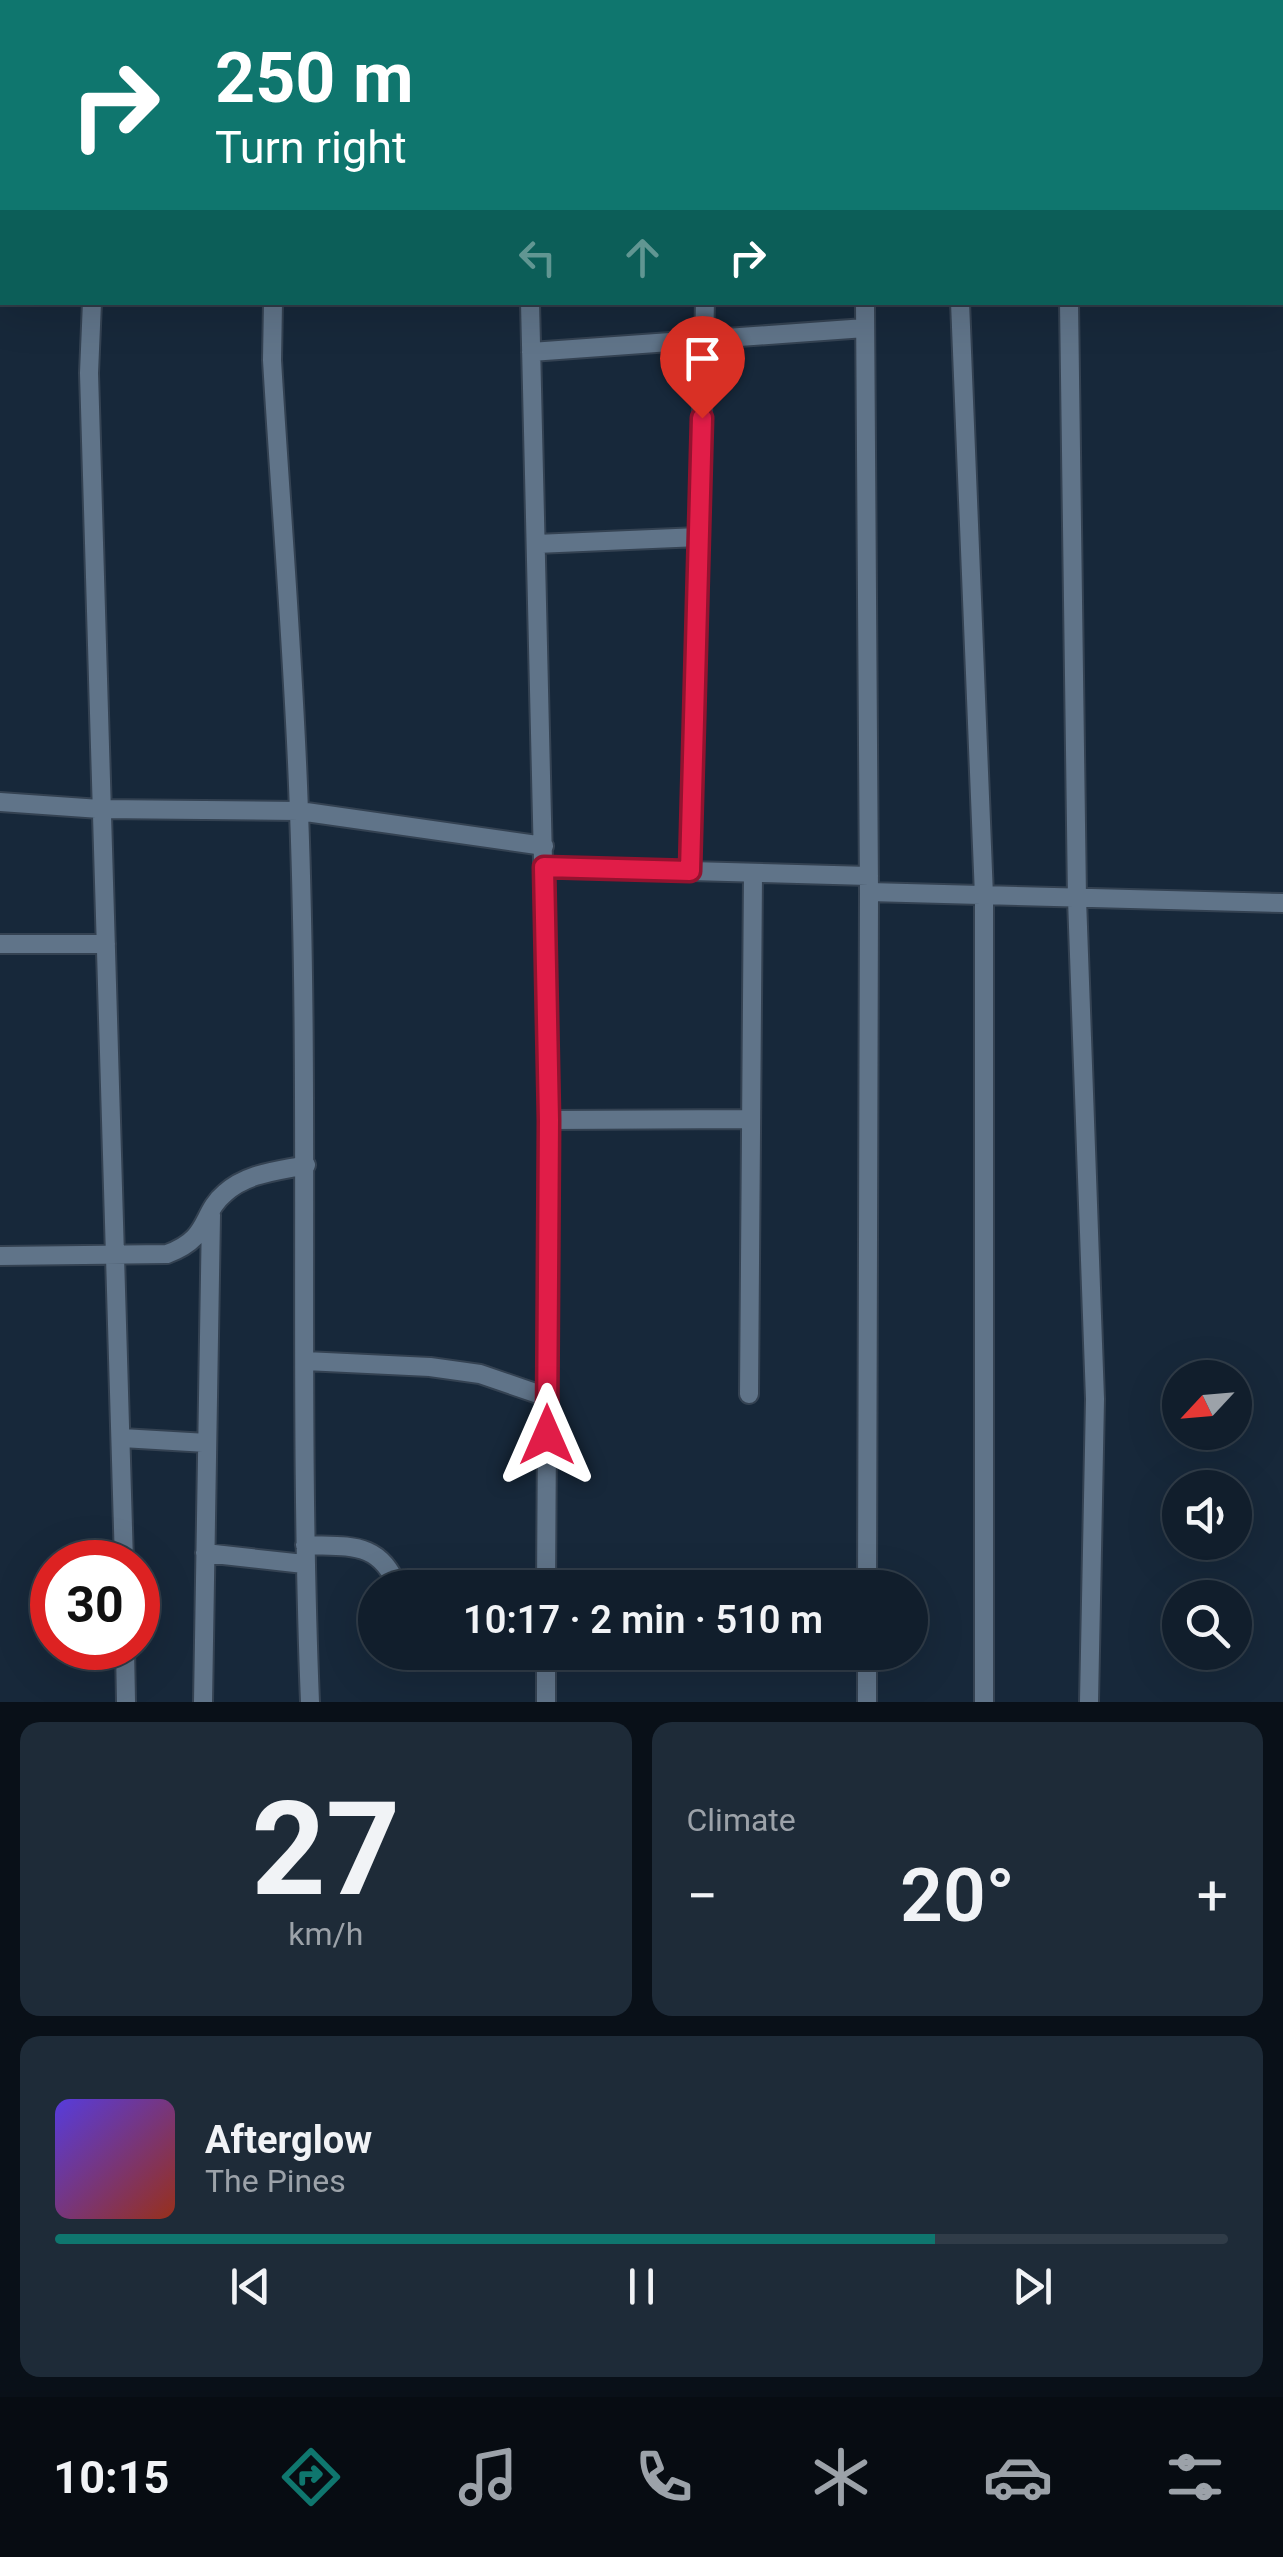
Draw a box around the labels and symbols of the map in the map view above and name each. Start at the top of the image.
pin [660,316,745,419]
north arrow [1162,1360,1252,1450]
position arrow [495,1383,599,1487]
speed limit sign: 30 [30,1540,160,1670]

